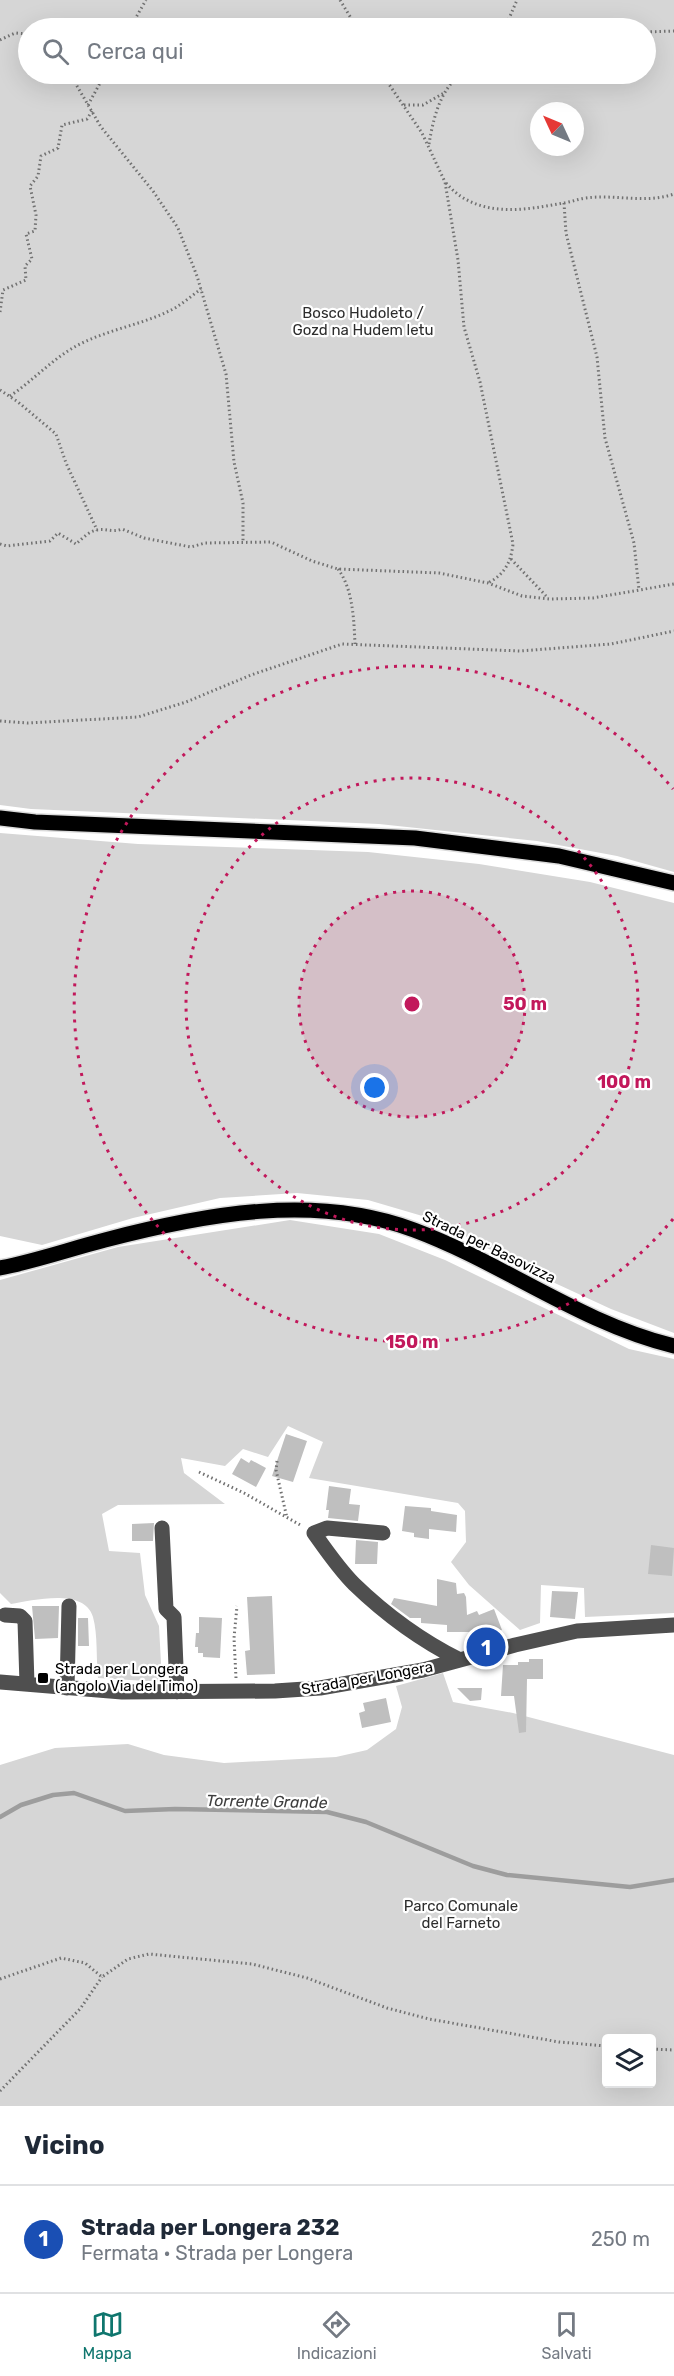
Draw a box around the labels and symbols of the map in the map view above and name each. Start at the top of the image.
north arrow [530,102,584,156]
park label: Bosco Hudoleto / Gozd na Hudem letu [293,304,433,339]
text: 50 m [503,993,547,1015]
centre of rings [402,994,422,1014]
text: 100 m [597,1071,651,1093]
your location [360,1073,389,1102]
street label: Strada per Basovizza [419,1207,559,1287]
text: 150 m [385,1331,439,1353]
pin: 1 [466,1624,506,1670]
street label: Strada per Longera [300,1658,434,1698]
place label: Strada per Longera (angolo Via del Timo) [55,1660,198,1695]
marker: Strada per Longera (angolo Via del Timo) [36,1671,50,1685]
water label: Torrente Grande [206,1791,328,1812]
park label: Parco Comunale del Farneto [404,1897,518,1932]

